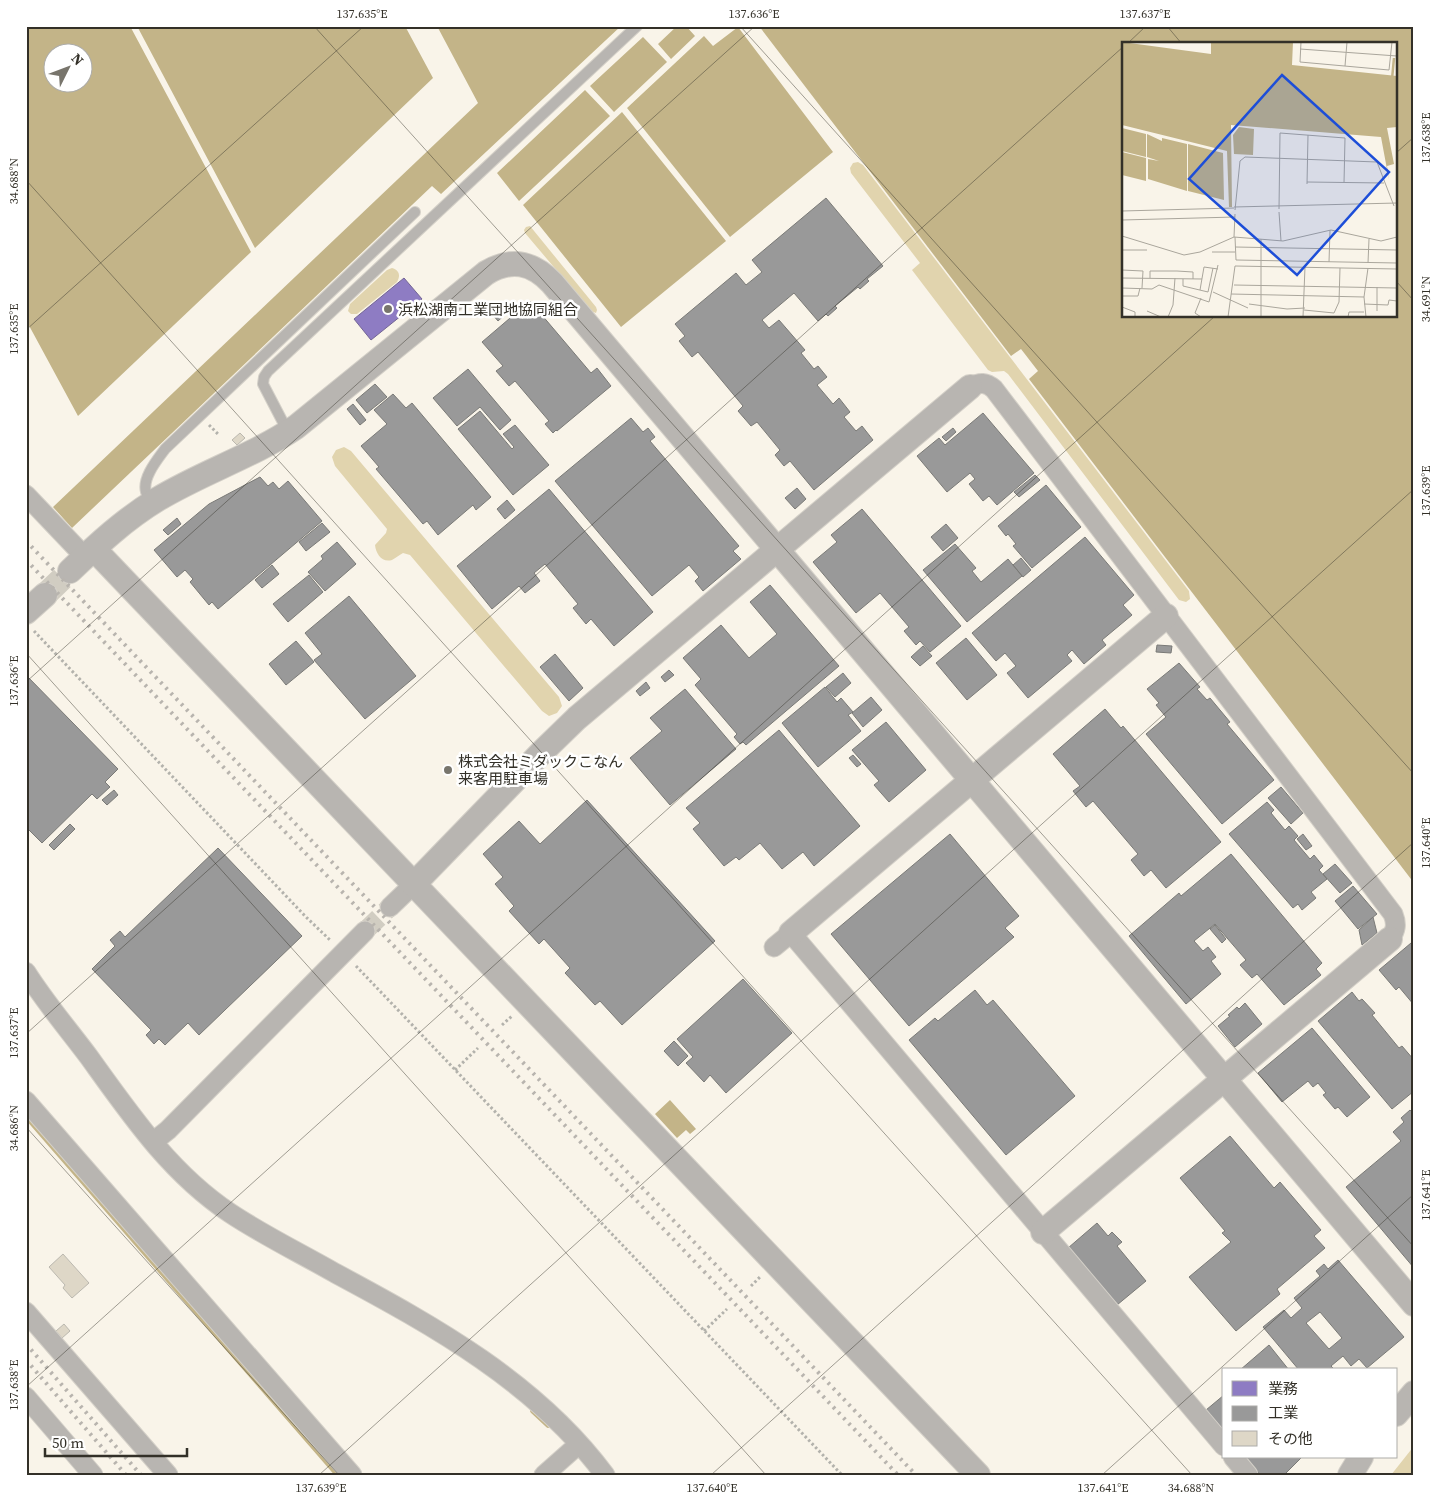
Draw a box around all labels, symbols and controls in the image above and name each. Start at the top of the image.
text: 137.635°E [337,6,387,22]
text: 137.636°E [729,6,779,22]
text: 137.637°E [1120,6,1170,22]
north arrow [42,42,92,92]
inset map [1122,42,1398,318]
text: N [67,49,89,70]
text: 137.638°E [1418,113,1434,163]
text: 34.688°N [6,158,22,204]
text: 34.691°N [1418,276,1434,322]
place label: 浜松湖南工業団地協同組合 [398,299,578,320]
marker: 浜松湖南工業団地協同組合 [382,303,394,315]
text: 137.635°E [6,304,22,354]
text: 137.639°E [1418,466,1434,516]
text: 137.636°E [6,656,22,706]
place label: 株式会社ミダックこなん 来客用駐車場 [458,751,623,789]
marker: 株式会社ミダックこなん 来客用駐車場 [442,764,454,776]
text: 137.640°E [1418,818,1434,868]
text: 137.637°E [6,1008,22,1058]
text: 34.686°N [6,1105,22,1151]
text: 137.641°E [1418,1170,1434,1220]
text: 137.638°E [6,1360,22,1410]
legend [1222,1368,1398,1458]
text: 業務 [1268,1378,1298,1399]
text: 工業 [1268,1402,1298,1423]
scale bar [45,1426,188,1458]
text: その他 [1268,1428,1313,1449]
text: 50 m [52,1432,84,1453]
text: 137.639°E [296,1480,346,1496]
text: 137.640°E [687,1480,737,1496]
text: 137.641°E [1078,1480,1128,1496]
text: 34.688°N [1168,1480,1214,1496]

